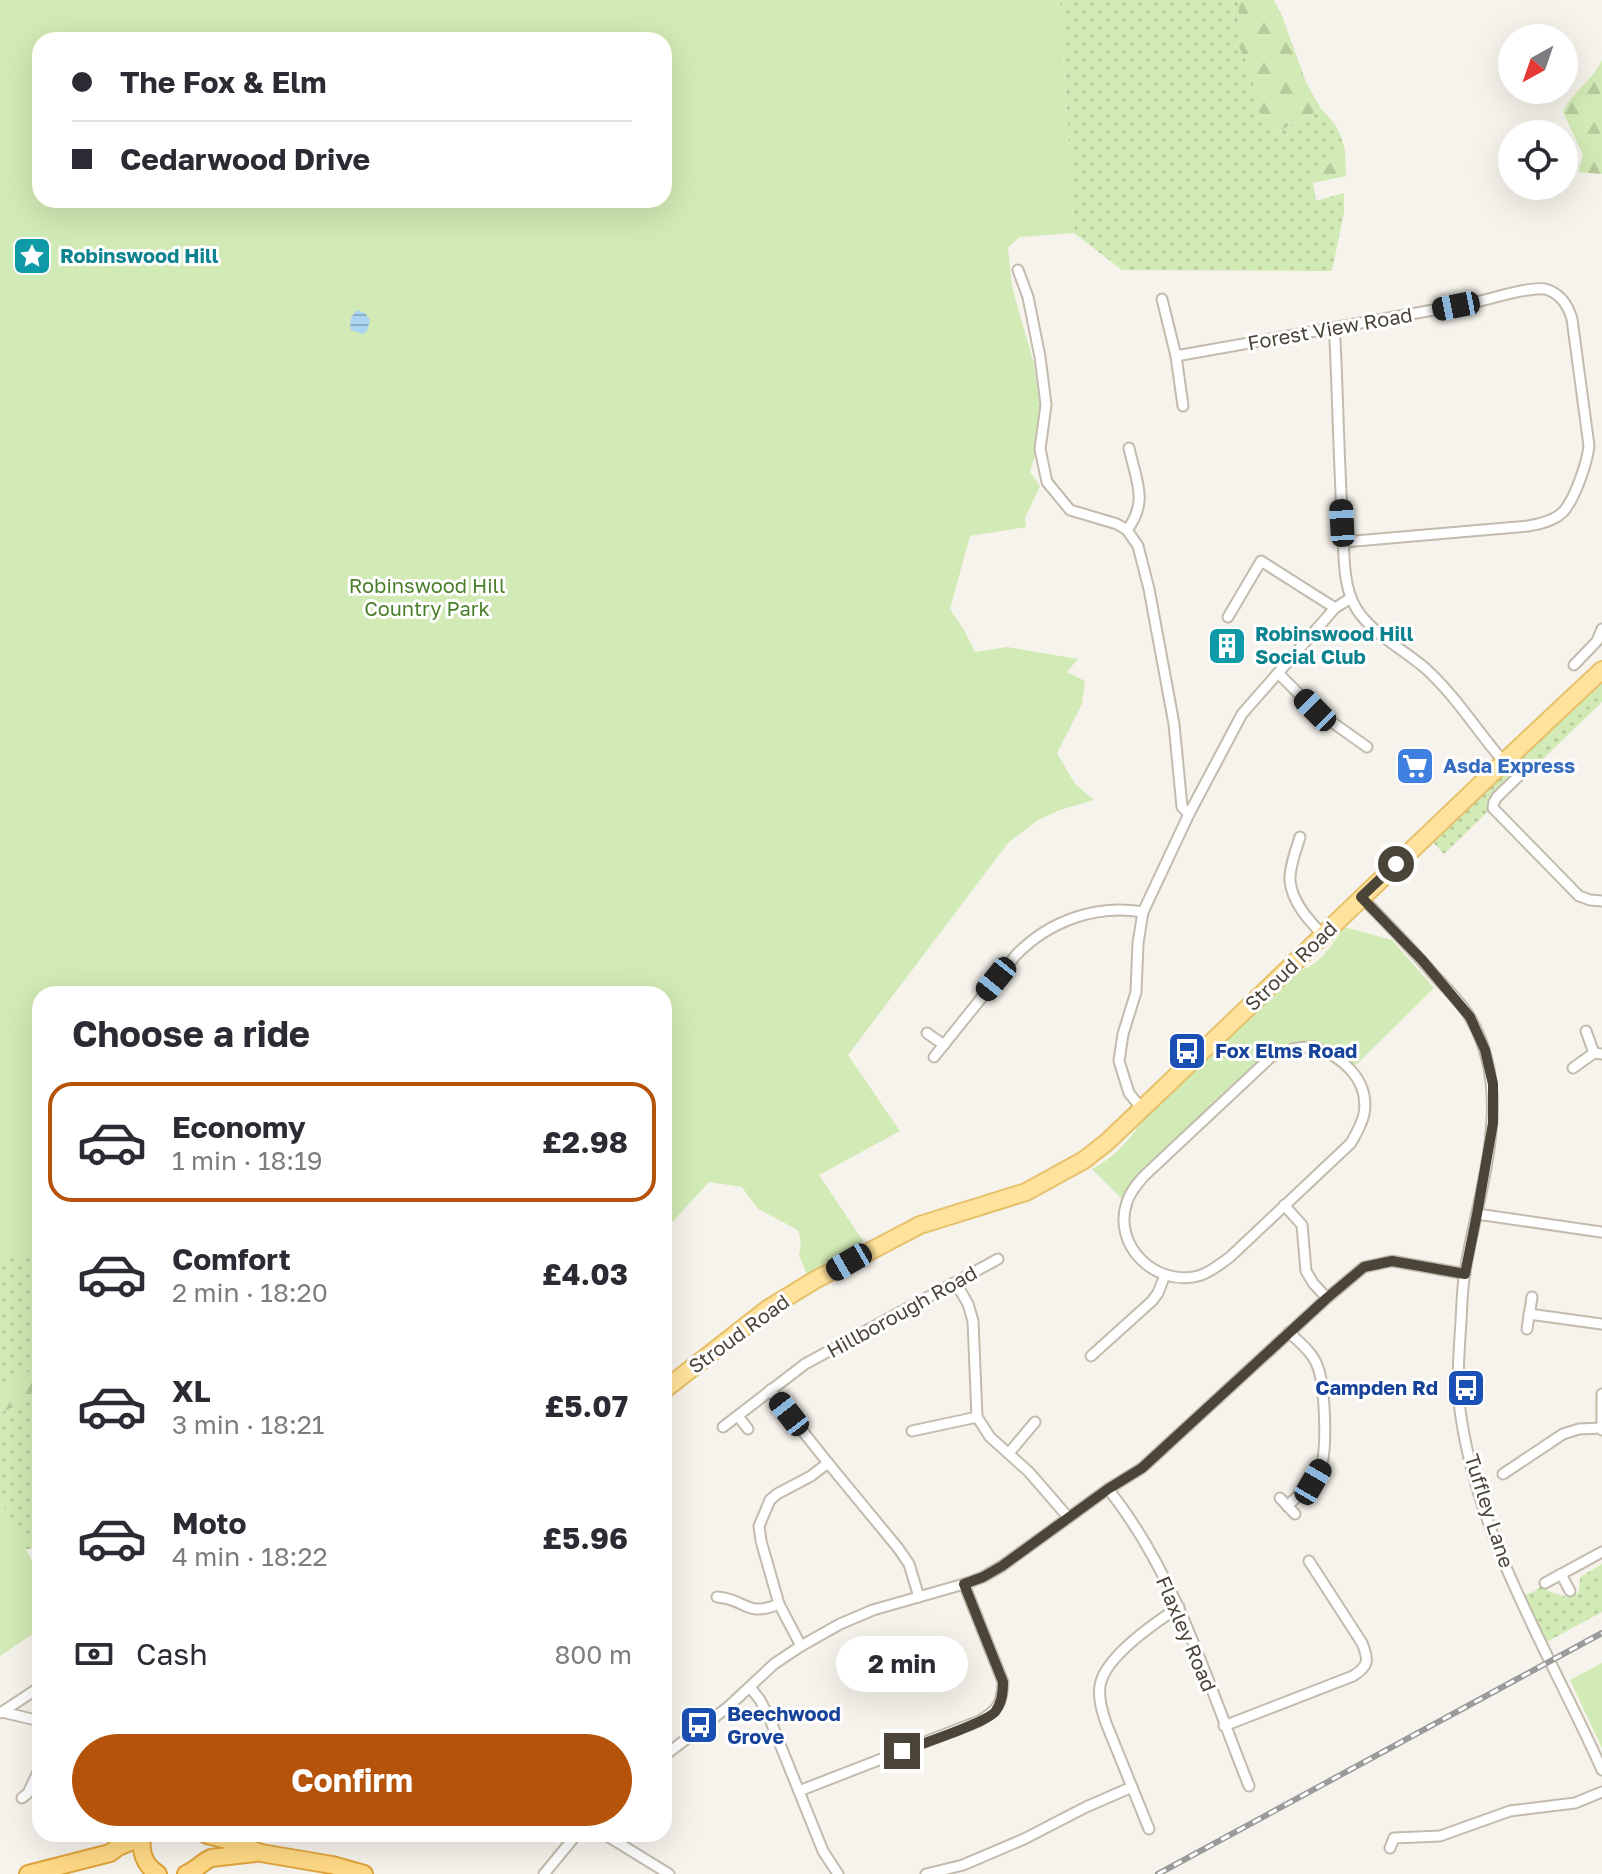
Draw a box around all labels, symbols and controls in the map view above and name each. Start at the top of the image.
north arrow [1498,24,1578,104]
map controls [1498,24,1578,200]
text: The Fox & Elm [120,64,327,100]
button: locate [1498,120,1578,200]
text: Cedarwood Drive [120,141,370,177]
place icon: Robinswood Hill [11,235,53,277]
place label: Robinswood Hill [60,243,219,267]
car [1430,290,1482,322]
street label: Forest View Road [1246,302,1414,354]
car [1329,498,1355,548]
park label: Robinswood Hill Country Park [349,573,505,620]
place label: Robinswood Hill Social Club [1255,621,1414,668]
building icon: Robinswood Hill Social Club [1206,625,1248,667]
car [1290,685,1340,735]
supermarket icon: Asda Express [1394,745,1436,787]
place label: Asda Express [1443,753,1575,777]
route start [1378,846,1414,882]
street label: Stroud Road [1239,916,1341,1015]
car [972,953,1020,1005]
text: Choose a ride [72,1012,310,1055]
bus stop icon: Fox Elms Road [1166,1030,1208,1072]
place label: Fox Elms Road [1215,1038,1357,1062]
icon: car [76,1106,148,1178]
text: Economy [172,1109,306,1145]
text: £2.98 [542,1124,628,1160]
text: 1 min · 18:19 [172,1145,323,1176]
icon: car [76,1238,148,1310]
car [822,1240,876,1284]
text: Comfort [172,1241,291,1277]
text: £4.03 [542,1256,628,1292]
street label: Hillborough Road [822,1260,981,1362]
text: 2 min · 18:20 [172,1277,328,1308]
street label: Stroud Road [683,1289,793,1378]
bus stop icon: Campden Rd [1445,1367,1487,1409]
icon: car [76,1370,148,1442]
text: XL [172,1373,211,1409]
place label: Campden Rd [1315,1375,1438,1399]
text: £5.07 [544,1388,628,1424]
car [765,1388,813,1440]
text: 3 min · 18:21 [172,1409,324,1440]
street label: Tuffley Lane [1460,1451,1520,1570]
car [1291,1455,1335,1509]
icon: car [76,1502,148,1574]
text: Moto [172,1505,247,1541]
text: £5.96 [542,1520,628,1556]
text: 4 min · 18:22 [172,1541,328,1572]
street label: Flaxley Road [1152,1572,1222,1695]
icon: cash [72,1632,116,1676]
callout: 2 min [836,1635,968,1691]
text: Cash [136,1636,208,1672]
text: 800 m [554,1639,632,1670]
text: 2 min [868,1648,936,1679]
place label: Beechwood Grove [727,1701,841,1748]
bus stop icon: Beechwood Grove [678,1704,720,1746]
route end [884,1733,920,1769]
button: Confirm [72,1734,632,1826]

